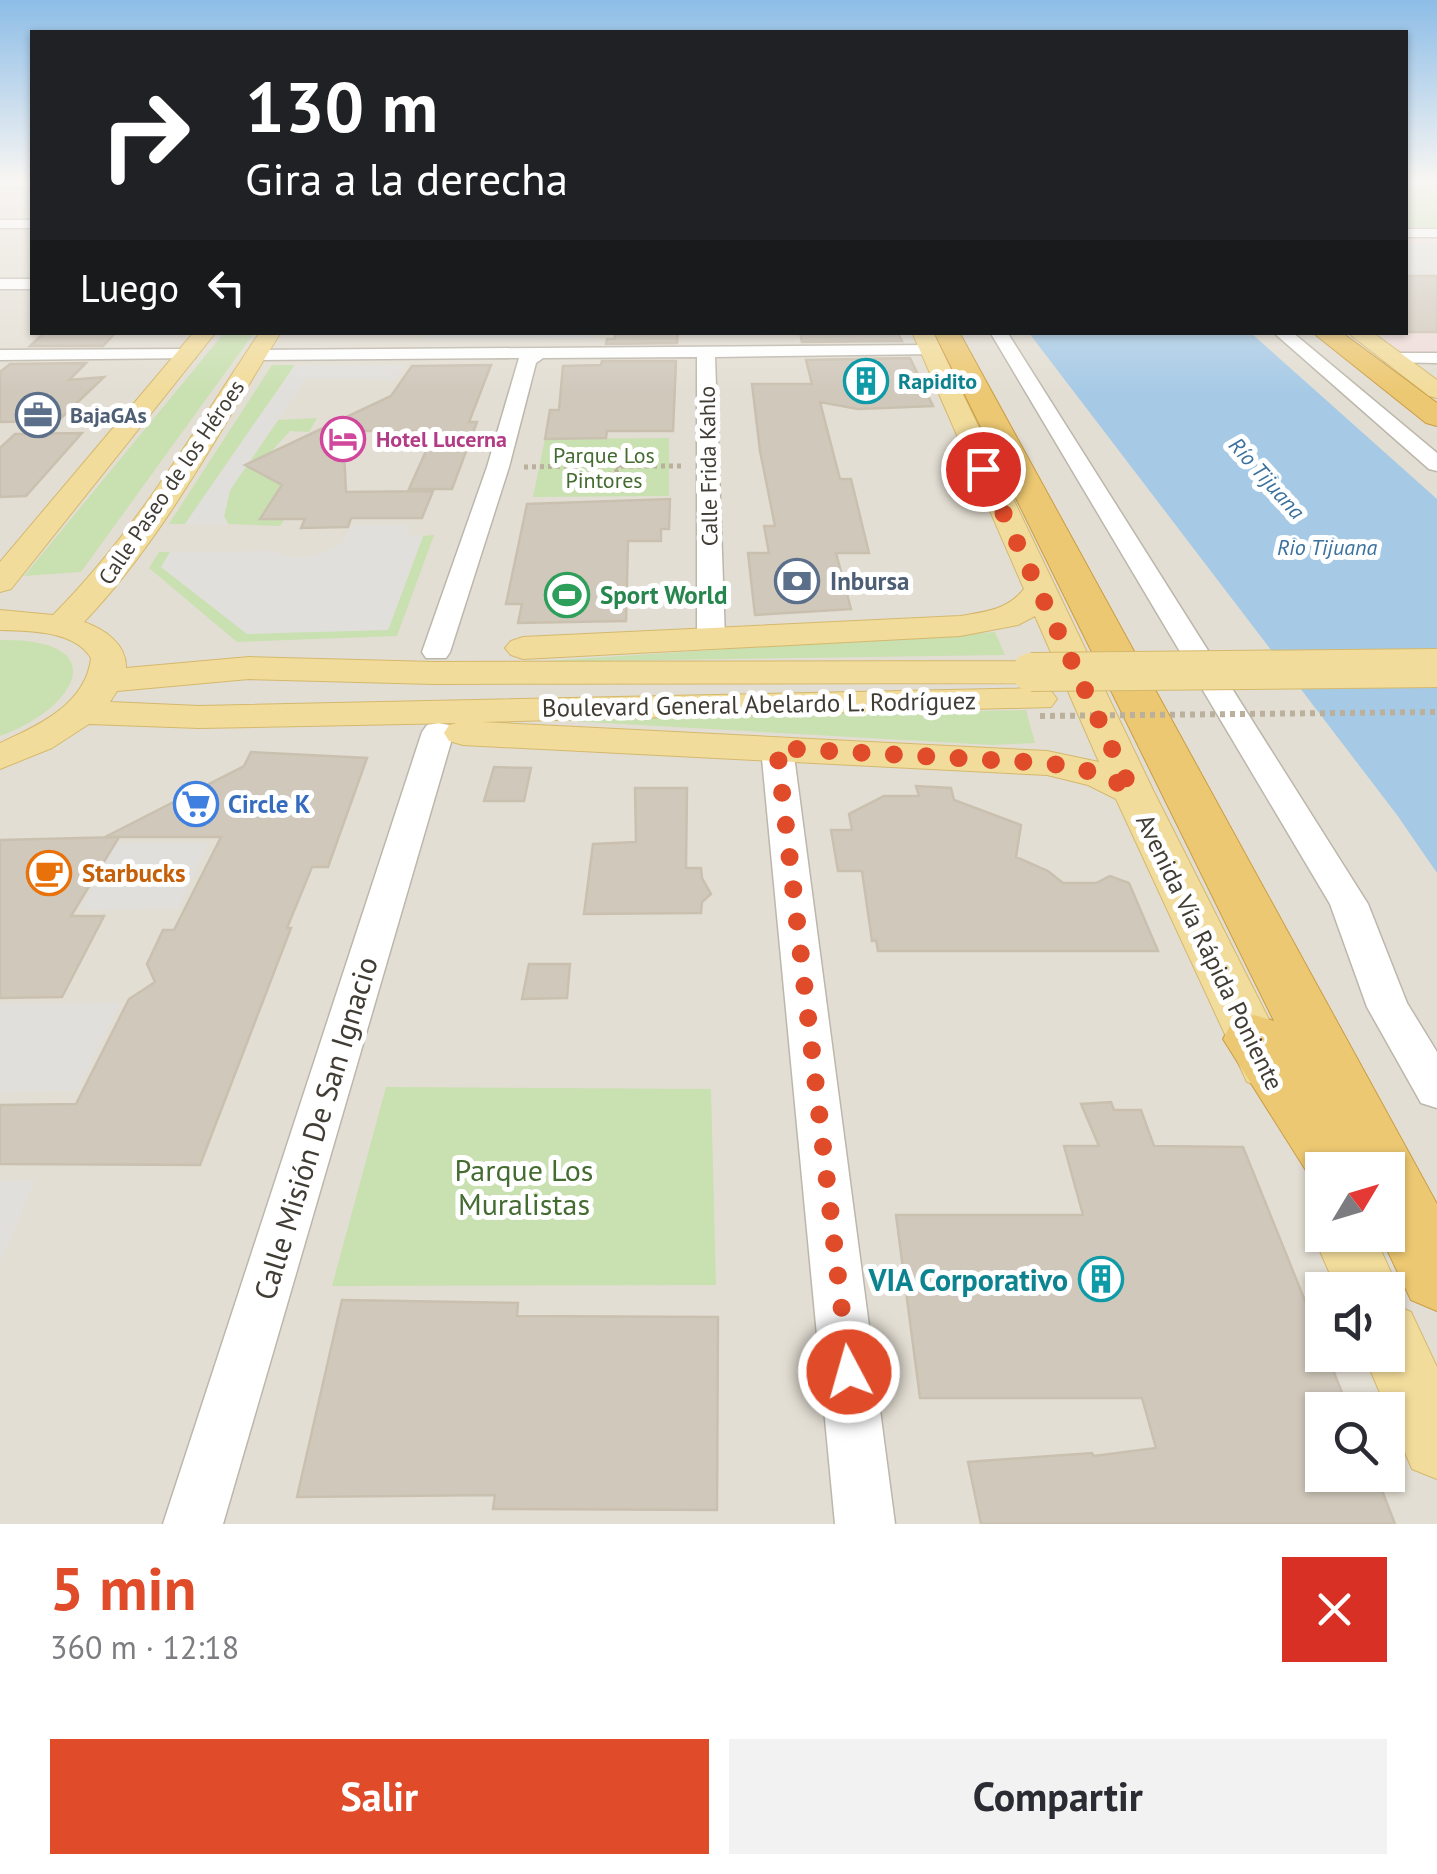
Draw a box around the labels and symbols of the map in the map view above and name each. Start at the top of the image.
building icon: Rapidito [843,358,889,404]
place label: Rapidito [898,367,977,395]
street label: Calle Paseo de los Héroes [92,374,250,590]
street label: Calle Frida Kahlo [693,386,723,546]
office icon: BajaGAs [15,392,61,438]
place label: BajaGAs [70,401,147,429]
hotel icon: Hotel Lucerna [320,416,366,462]
place label: Hotel Lucerna [376,425,507,453]
pin [941,427,1026,512]
water label: Río Tijuana [1223,431,1311,525]
park label: Parque Los Pintores [553,441,655,494]
water label: Rio Tijuana [1277,533,1377,561]
bank icon: Inbursa [774,558,820,604]
place label: Inbursa [830,565,909,597]
sports icon: Sport World [544,572,590,618]
place label: Sport World [600,579,727,611]
street label: Boulevard General Abelardo L. Rodríguez [542,684,976,724]
supermarket icon: Circle K [173,781,219,827]
place label: Circle K [228,788,311,820]
street label: Avenida Vía Rápida Poniente [1129,809,1291,1095]
cafe icon: Starbucks [26,850,72,896]
place label: Starbucks [82,857,186,889]
street label: Calle Misión De San Ignacio [244,952,386,1304]
park label: Parque Los Muralistas [455,1150,593,1223]
north arrow [1305,1152,1405,1252]
building icon: VIA Corporativo [1078,1256,1124,1302]
place label: VIA Corporativo [868,1260,1068,1299]
position arrow [797,1320,901,1424]

